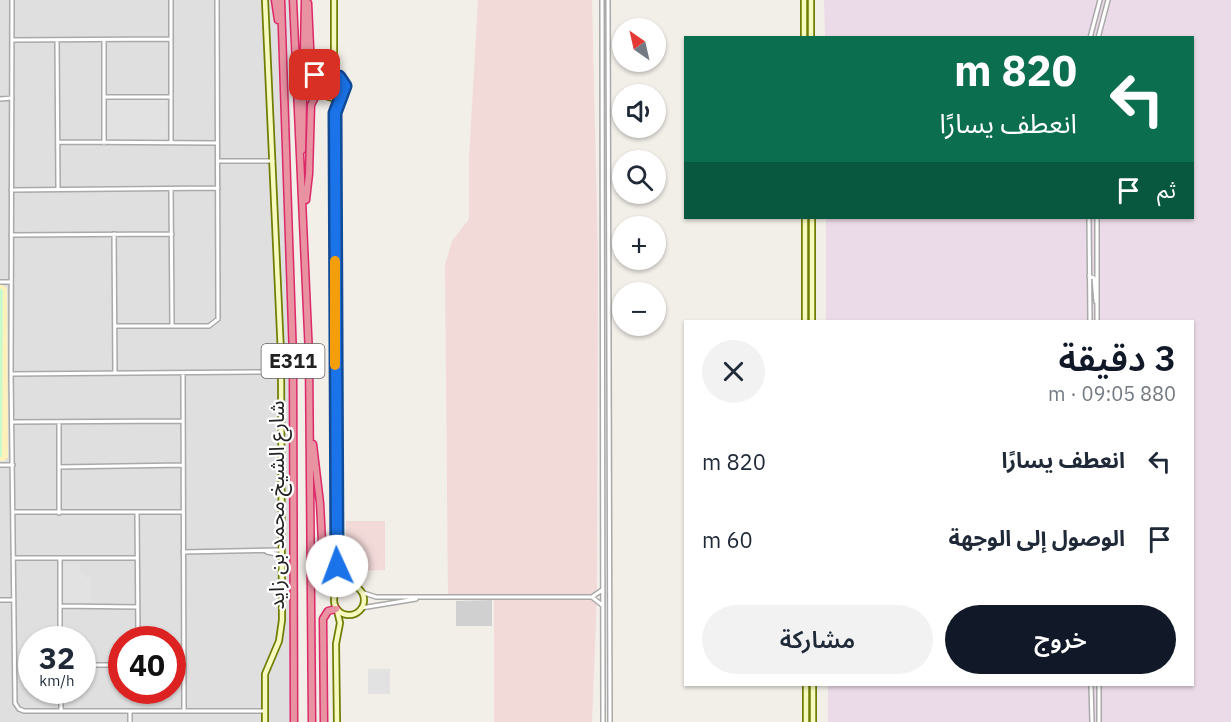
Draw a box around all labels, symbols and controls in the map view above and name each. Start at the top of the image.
north arrow [612,18,666,72]
map controls [612,18,666,336]
text: 820 m [954,43,1077,98]
pin [289,49,340,100]
icon: arrive [298,58,331,91]
icon: left [1098,60,1176,138]
button: sound [612,84,666,138]
text: انعطف يسارًا [940,105,1077,140]
button: search [612,150,666,204]
icon: arrive [1112,174,1145,207]
text: ثم [1157,175,1176,204]
button: + [612,216,666,270]
button: − [612,282,666,336]
text: 3 دقيقة [1059,334,1176,381]
button: close [702,340,765,403]
road number: E311 [262,344,324,378]
text: 880 m · 09:05 [1048,380,1176,407]
street label: شارع الشيخ محمد بن زايد [262,401,292,609]
text: انعطف يسارًا [1002,445,1125,474]
icon: left [1143,445,1176,478]
text: 820 m [702,447,766,476]
text: الوصول إلى الوجهة [948,523,1125,552]
icon: arrive [1143,523,1176,556]
text: 60 m [702,525,753,554]
position arrow [305,534,369,598]
button: مشاركة [702,605,933,674]
button: خروج [945,605,1176,674]
speed limit sign: 40 [108,626,186,704]
text: 32 [39,638,75,677]
text: km/h [39,671,75,690]

